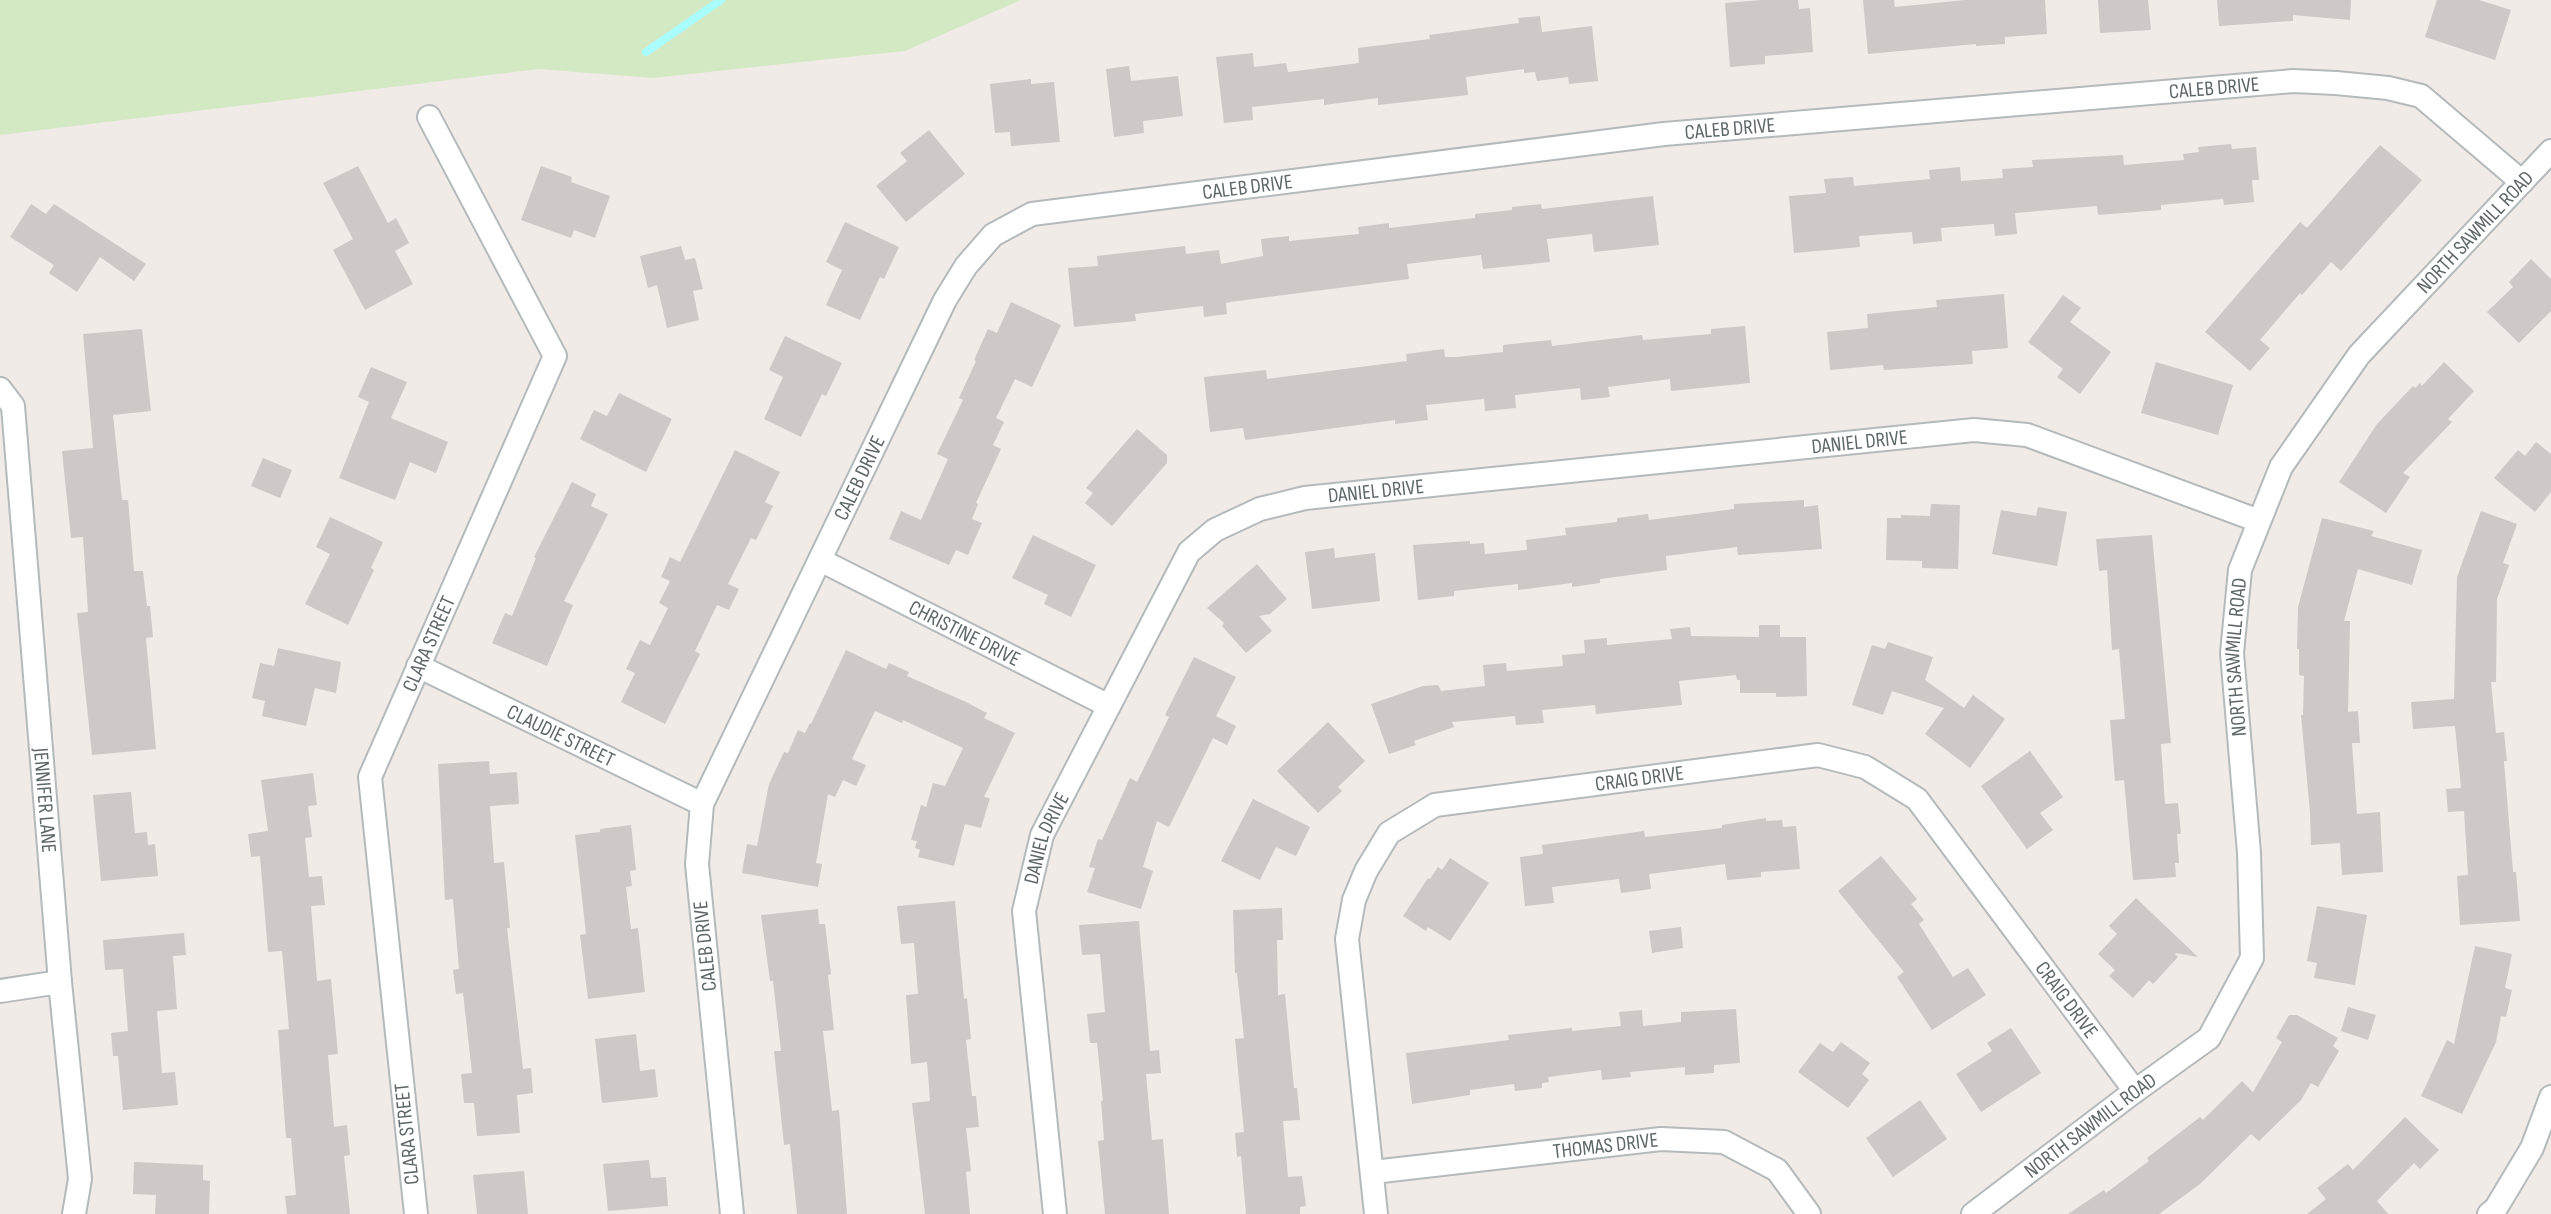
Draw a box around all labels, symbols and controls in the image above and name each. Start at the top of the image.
street label: CALEB DRIVE [2168,71,2260,104]
street label: CALEB DRIVE [1684,112,1776,145]
street label: NORTH SAWMILL ROAD [2411,165,2539,298]
street label: CALEB DRIVE [1201,169,1294,205]
street label: DANIEL DRIVE [1810,424,1909,459]
street label: CALEB DRIVE [828,432,890,524]
street label: DANIEL DRIVE [1327,473,1425,508]
street label: NORTH SAWMILL ROAD [2219,577,2252,737]
street label: CLARA STREET [397,592,461,695]
street label: CHRISTINE DRIVE [905,594,1024,672]
street label: CLAUDIE STREET [503,699,619,772]
street label: JENNIFER LANE [28,746,62,854]
street label: CRAIG DRIVE [1594,760,1685,796]
street label: DANIEL DRIVE [1018,788,1074,886]
street label: CALEB DRIVE [688,900,722,992]
street label: CRAIG DRIVE [2030,956,2104,1043]
street label: NORTH SAWMILL ROAD [2019,1067,2161,1183]
street label: CLARA STREET [389,1082,425,1186]
street label: THOMAS DRIVE [1552,1127,1659,1164]

